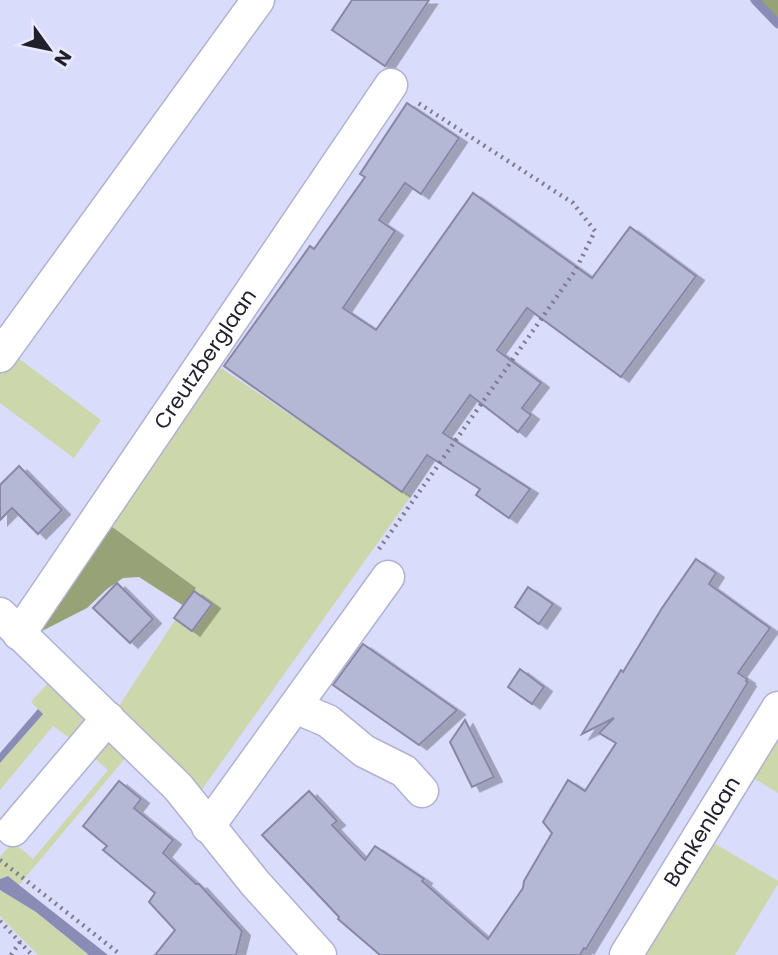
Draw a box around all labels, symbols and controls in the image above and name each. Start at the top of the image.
north arrow [14,14,84,84]
text: N [48,45,78,71]
street label: Creutzberglaan [147,283,263,435]
street label: Bankenlaan [656,770,747,892]

